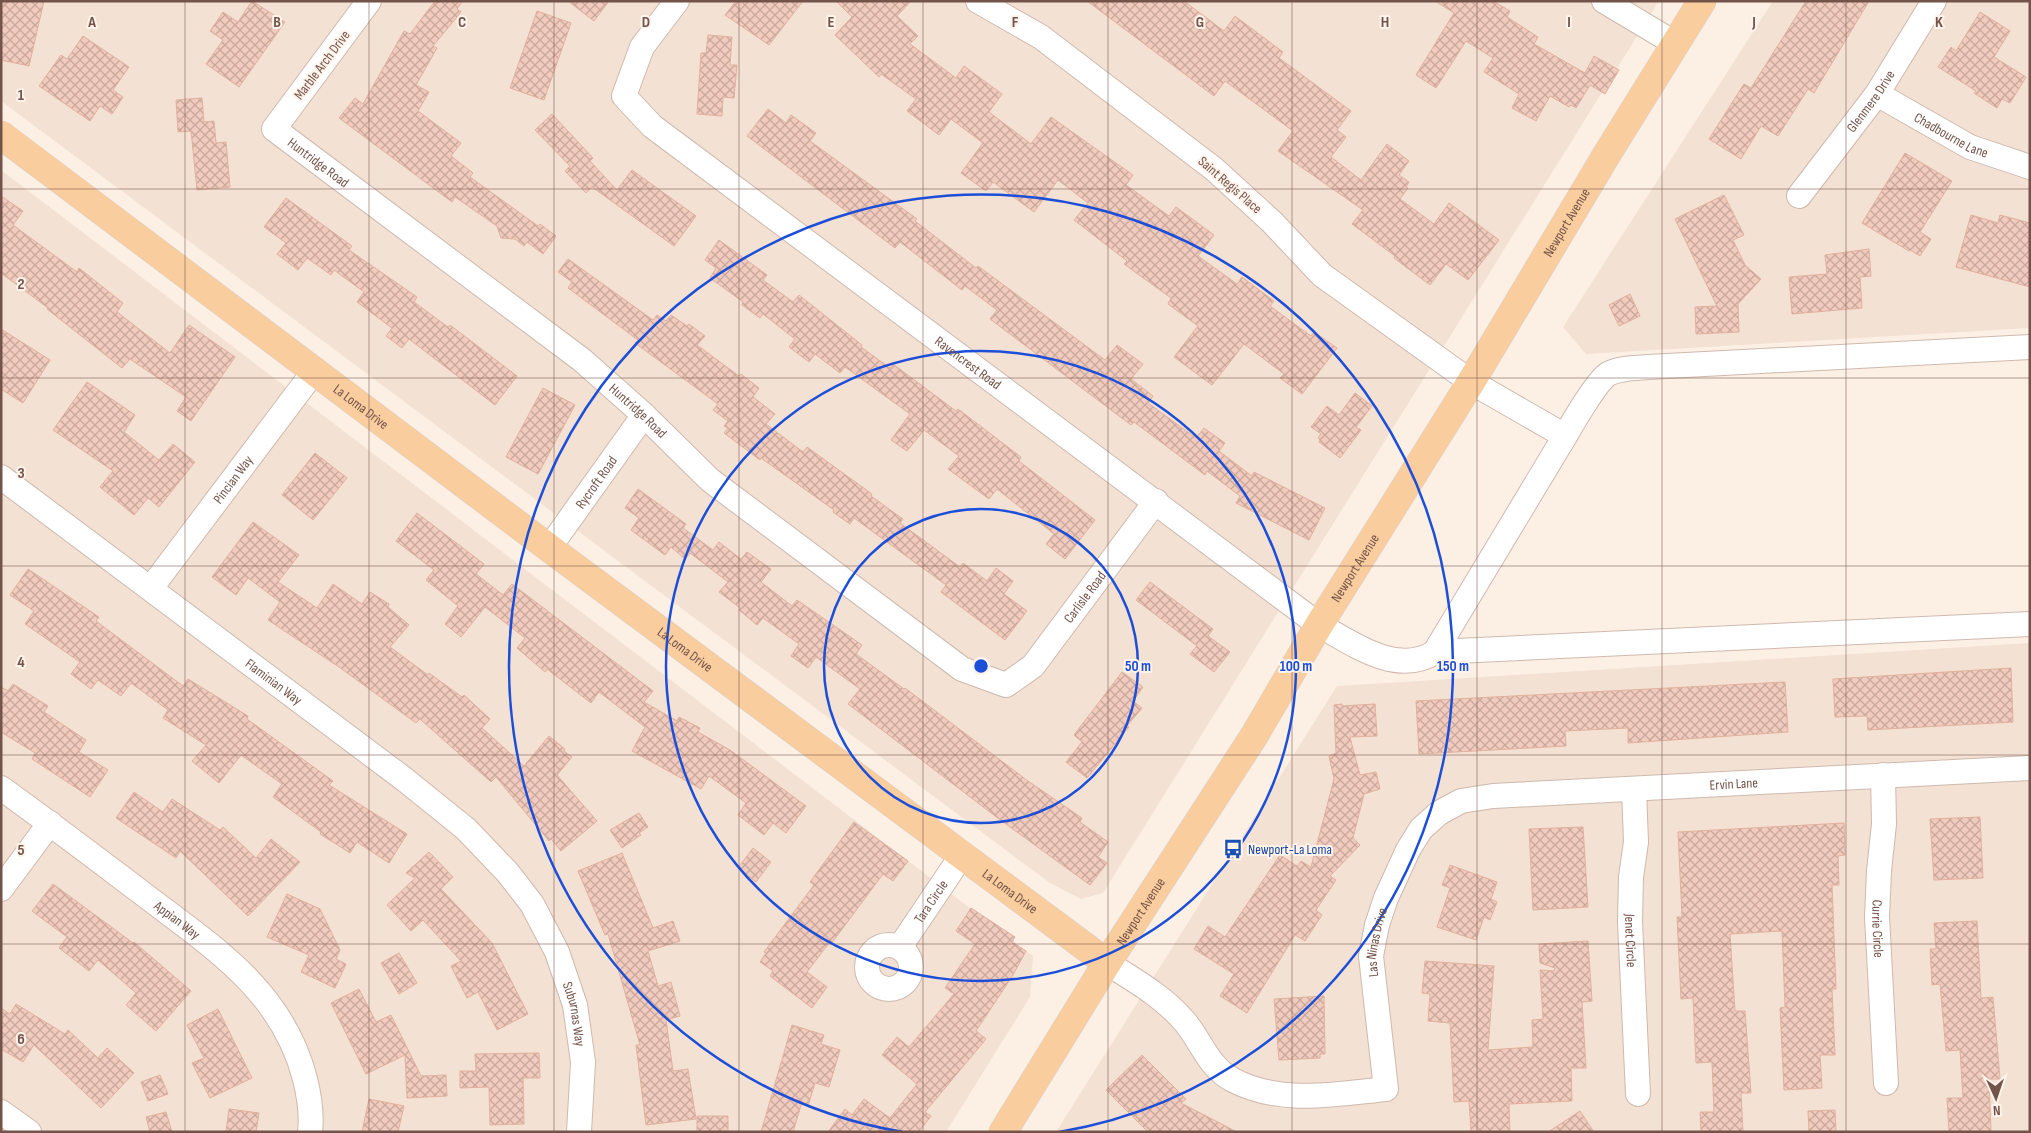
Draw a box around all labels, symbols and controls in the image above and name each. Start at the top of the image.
text: A [87,13,96,32]
text: B [273,13,281,32]
text: C [458,13,466,32]
text: D [642,13,650,32]
text: E [828,13,835,32]
text: F [1012,13,1019,32]
text: G [1196,13,1204,32]
text: H [1381,13,1389,32]
text: I [1567,13,1571,32]
text: J [1751,13,1756,32]
text: K [1935,13,1943,32]
street label: Marble Arch Drive [290,27,354,103]
street label: Glenmere Drive [1843,67,1898,135]
text: 1 [18,86,25,105]
street label: Chadbourne Lane [1911,108,1991,161]
street label: Huntridge Road [284,134,353,191]
street label: Saint Regis Place [1195,153,1265,217]
street label: Newport Avenue [1539,185,1593,260]
text: 2 [17,275,25,294]
street label: Ravencrest Road [932,332,1005,393]
street label: La Loma Drive [330,380,392,433]
street label: Huntridge Road [606,380,671,442]
street label: Pincian Way [209,451,257,507]
street label: Rycroft Road [572,452,621,512]
text: 3 [17,464,25,483]
street label: Newport Avenue [1327,531,1382,605]
street label: Carlisle Road [1060,567,1109,626]
street label: La Loma Drive [654,623,716,675]
text: 4 [17,653,25,672]
street label: Flaminian Way [242,655,306,709]
centre of rings [972,657,990,675]
text: 50 m [1125,657,1151,676]
text: 100 m [1280,657,1312,676]
text: 150 m [1437,657,1469,676]
street label: Ervin Lane [1709,774,1758,793]
bus stop icon: Newport-La Loma [1222,838,1244,860]
text: 5 [17,841,25,860]
place label: Newport-La Loma [1248,841,1332,858]
street label: La Loma Drive [979,865,1041,917]
street label: Newport Avenue [1112,874,1169,948]
street label: Tara Circle [910,876,951,926]
street label: Appian Way [150,896,204,943]
street label: Currie Circle [1868,899,1888,958]
street label: Las Ninas Drive [1362,905,1391,978]
street label: Jenet Circle [1621,913,1641,968]
street label: Suburnas Way [559,979,589,1048]
text: 6 [17,1030,25,1049]
north arrow [1971,1073,2021,1123]
text: N [1992,1102,2001,1119]

